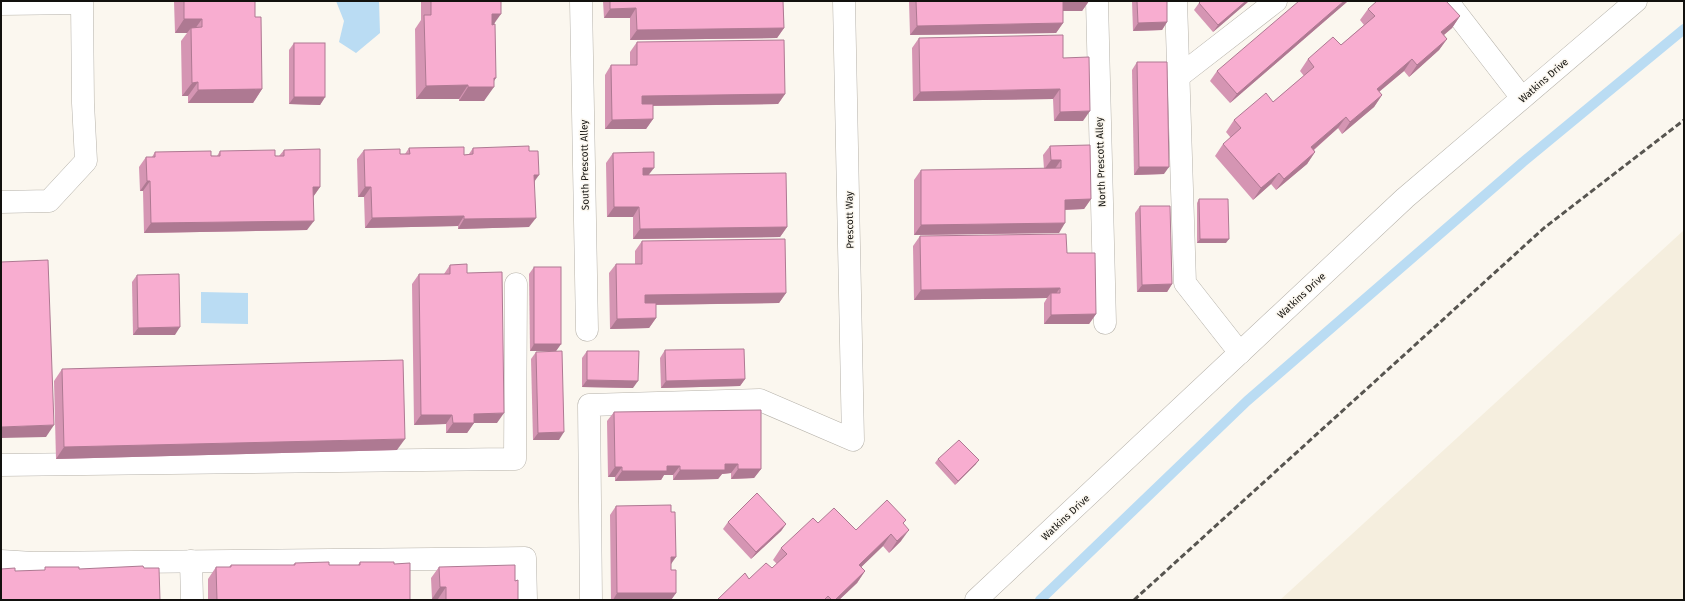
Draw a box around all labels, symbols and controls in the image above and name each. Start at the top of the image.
street label: Watkins Drive [1516,56,1571,105]
street label: North Prescott Alley [1093,117,1109,207]
street label: South Prescott Alley [578,119,592,210]
street label: Prescott Way [843,191,857,249]
street label: Watkins Drive [1275,270,1328,321]
street label: Watkins Drive [1039,492,1092,543]

